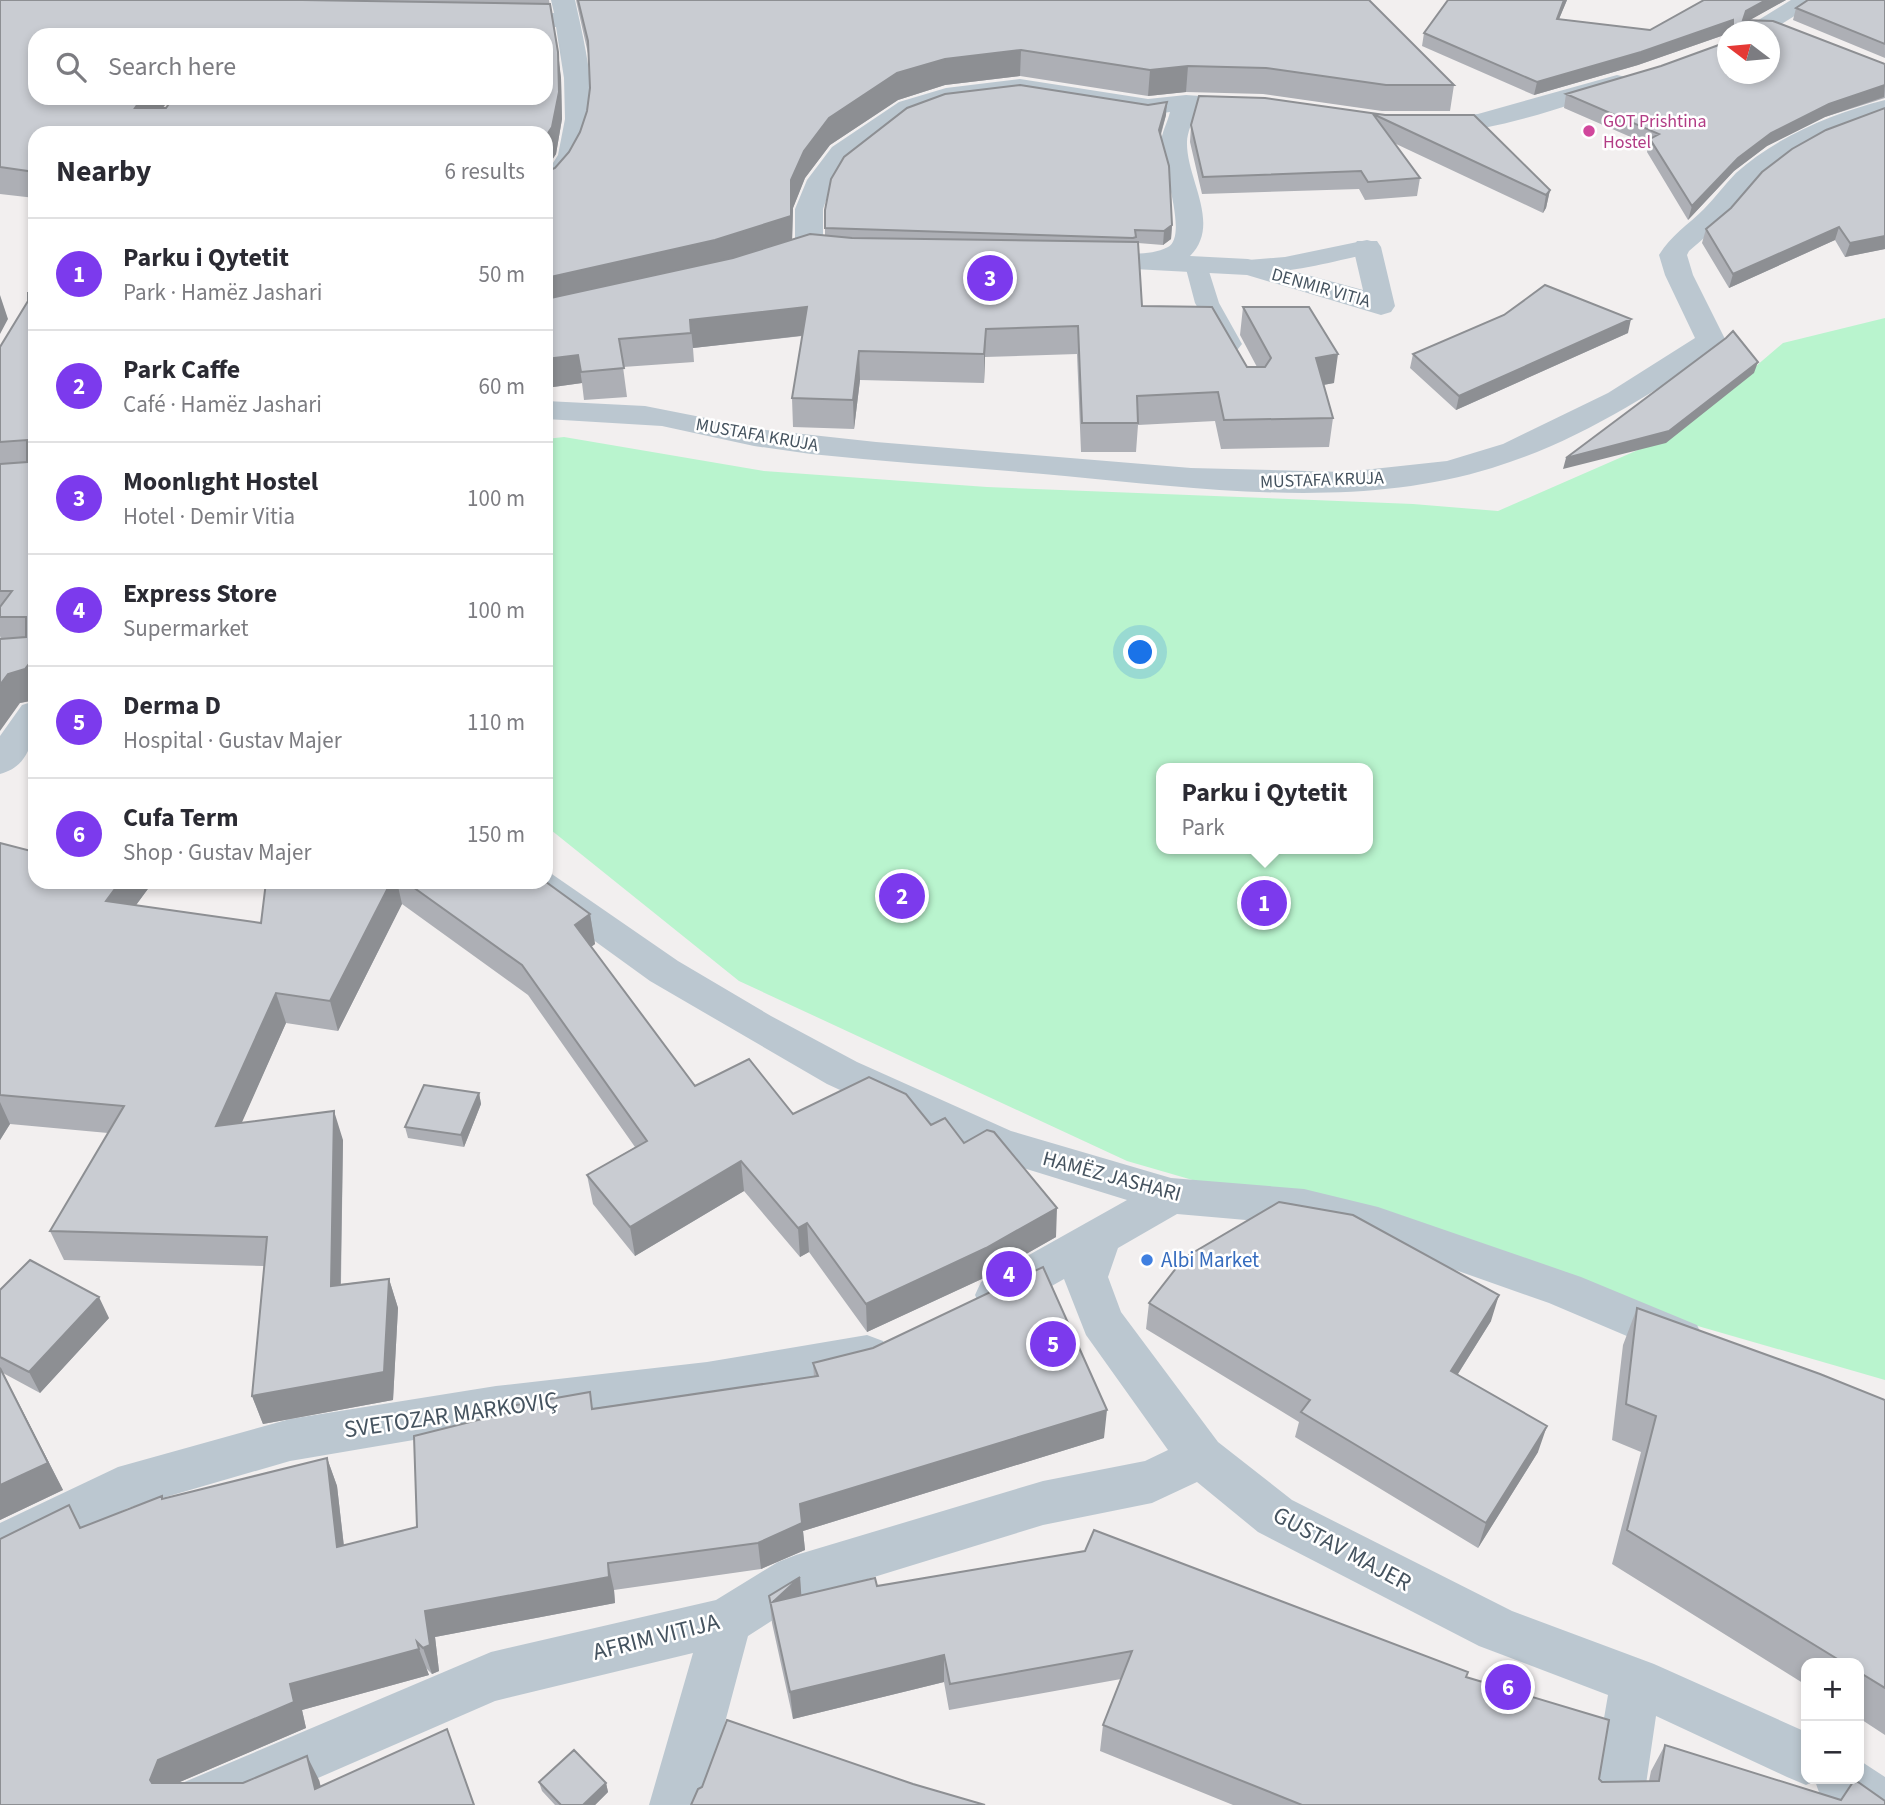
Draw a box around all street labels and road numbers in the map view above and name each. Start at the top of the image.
street label: DENMIR VITIA [1269,262,1374,314]
street label: MUSTAFA KRUJA [694,412,820,458]
street label: MUSTAFA KRUJA [1260,465,1385,495]
street label: HAMËZ JASHARI [1039,1143,1185,1209]
street label: SVETOZAR MARKOVIÇ [342,1383,560,1447]
street label: GUSTAV MAJER [1266,1498,1418,1600]
street label: AFRIM VITIJA [589,1604,723,1670]

